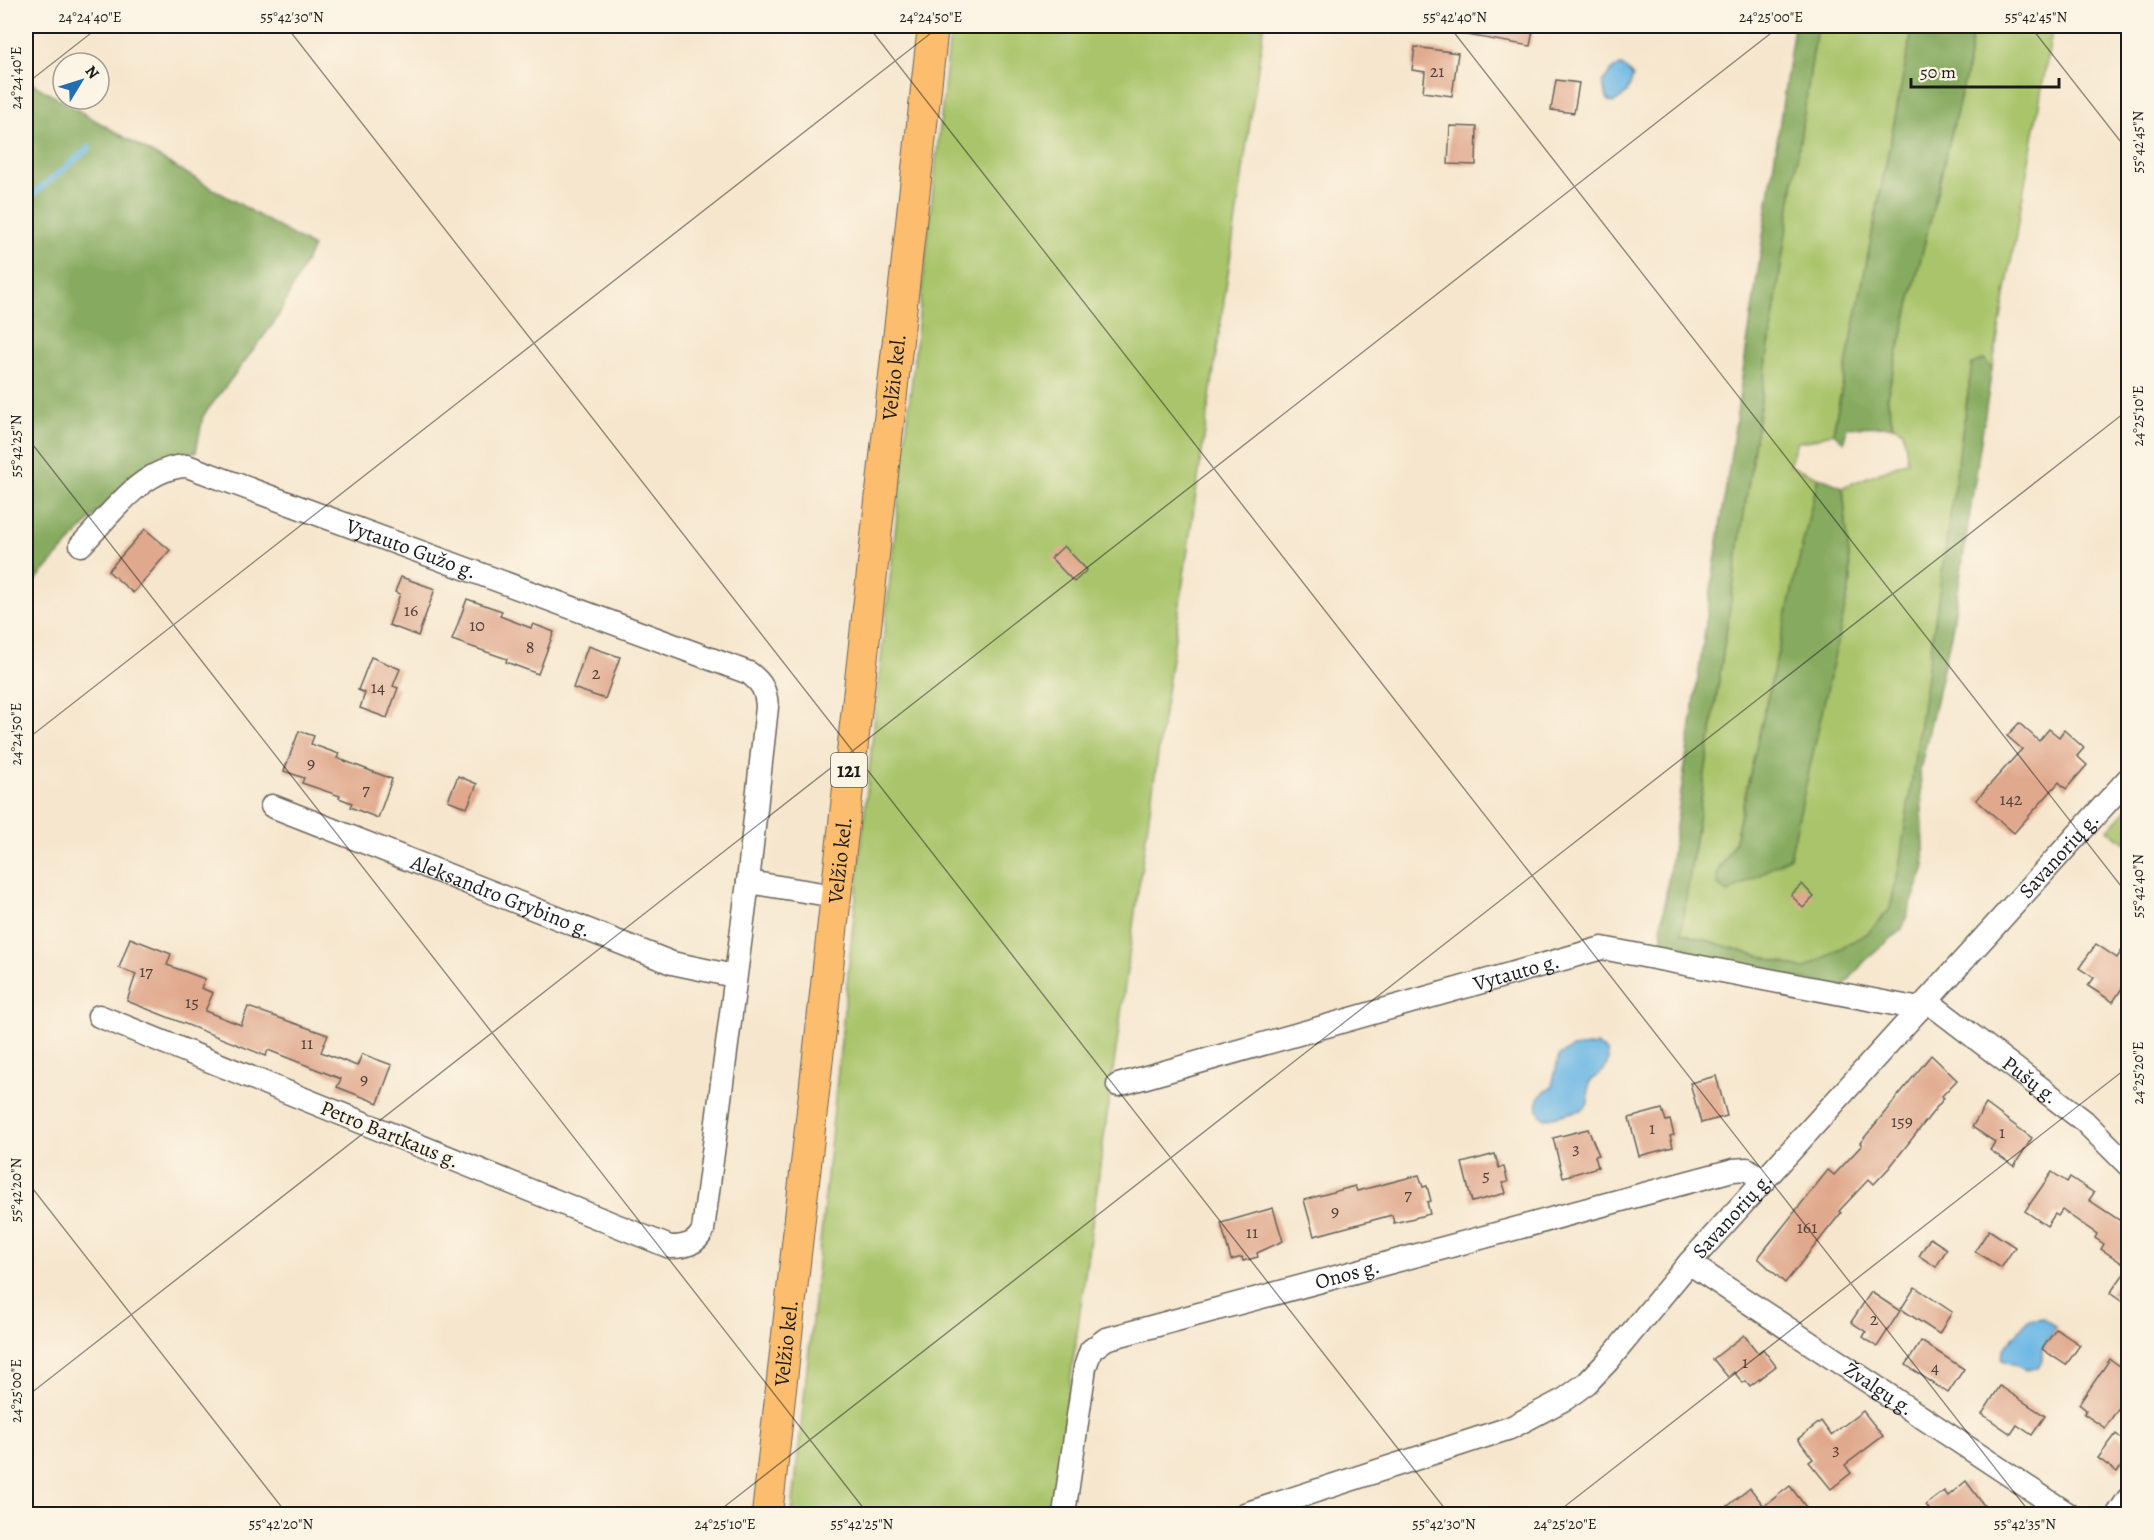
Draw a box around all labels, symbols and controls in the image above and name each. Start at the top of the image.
text: 24°24'40"E [58,7,122,27]
text: 55°42'30"N [260,7,324,27]
text: 24°24'50"E [900,7,962,27]
text: 55°42'40"N [1423,7,1487,27]
text: 24°25'00"E [1739,7,1803,27]
text: 55°42'45"N [2005,7,2067,27]
text: 24°24'40"E [6,46,26,110]
north arrow [51,51,111,111]
scale bar [1911,51,2060,89]
house number: 21 [1430,59,1444,83]
text: 50 m [1920,60,1956,84]
text: N [80,61,105,84]
text: 55°42'45"N [2128,111,2148,173]
street label: Velžio kel. [875,332,913,423]
text: 24°25'10"E [2128,385,2148,447]
text: 55°42'25"N [6,414,26,477]
street label: Vytauto Gužo g. [341,511,481,586]
house number: 16 [404,598,418,622]
house number: 10 [469,613,485,637]
house number: 8 [526,635,534,659]
house number: 2 [592,661,601,685]
house number: 14 [371,675,385,699]
text: 24°24'50"E [6,703,26,765]
house number: 9 [307,751,315,775]
road number: 121 [831,753,867,787]
house number: 7 [362,777,370,801]
house number: 142 [2000,787,2023,811]
street label: Savanorių g. [2012,806,2105,904]
street label: Velžio kel. [821,815,859,906]
street label: Aleksandro Grybino g. [406,848,595,944]
text: 55°42'40"N [2128,854,2148,918]
street label: Vytauto g. [1469,947,1563,998]
house number: 17 [139,959,153,983]
house number: 15 [185,990,199,1014]
house number: 11 [301,1031,313,1055]
text: 24°25'20"E [2128,1041,2148,1105]
street label: Pušų g. [1996,1049,2064,1110]
house number: 9 [360,1067,368,1091]
street label: Petro Bartkaus g. [316,1093,464,1175]
house number: 159 [1891,1109,1913,1133]
house number: 1 [1649,1116,1655,1140]
house number: 1 [1999,1120,2005,1144]
house number: 3 [1572,1136,1580,1160]
text: 55°42'20"N [6,1158,26,1222]
house number: 5 [1482,1163,1490,1187]
street label: Savanorių g. [1686,1166,1779,1264]
house number: 7 [1404,1182,1412,1206]
house number: 9 [1331,1199,1339,1223]
house number: 161 [1797,1215,1817,1239]
house number: 11 [1246,1220,1258,1244]
street label: Onos g. [1312,1252,1383,1296]
street label: Velžio kel. [767,1298,805,1389]
house number: 2 [1870,1307,1879,1331]
house number: 1 [1742,1350,1748,1374]
house number: 4 [1931,1355,1939,1379]
street label: Žvalgų g. [1839,1356,1920,1422]
text: 24°25'00"E [6,1359,26,1423]
house number: 3 [1832,1437,1840,1461]
text: 55°42'20"N [249,1514,313,1534]
text: 24°25'10"E [694,1514,756,1534]
text: 55°42'25"N [831,1514,894,1534]
text: 55°42'30"N [1412,1514,1476,1534]
text: 24°25'20"E [1533,1514,1597,1534]
text: 55°42'35"N [1994,1514,2056,1534]

